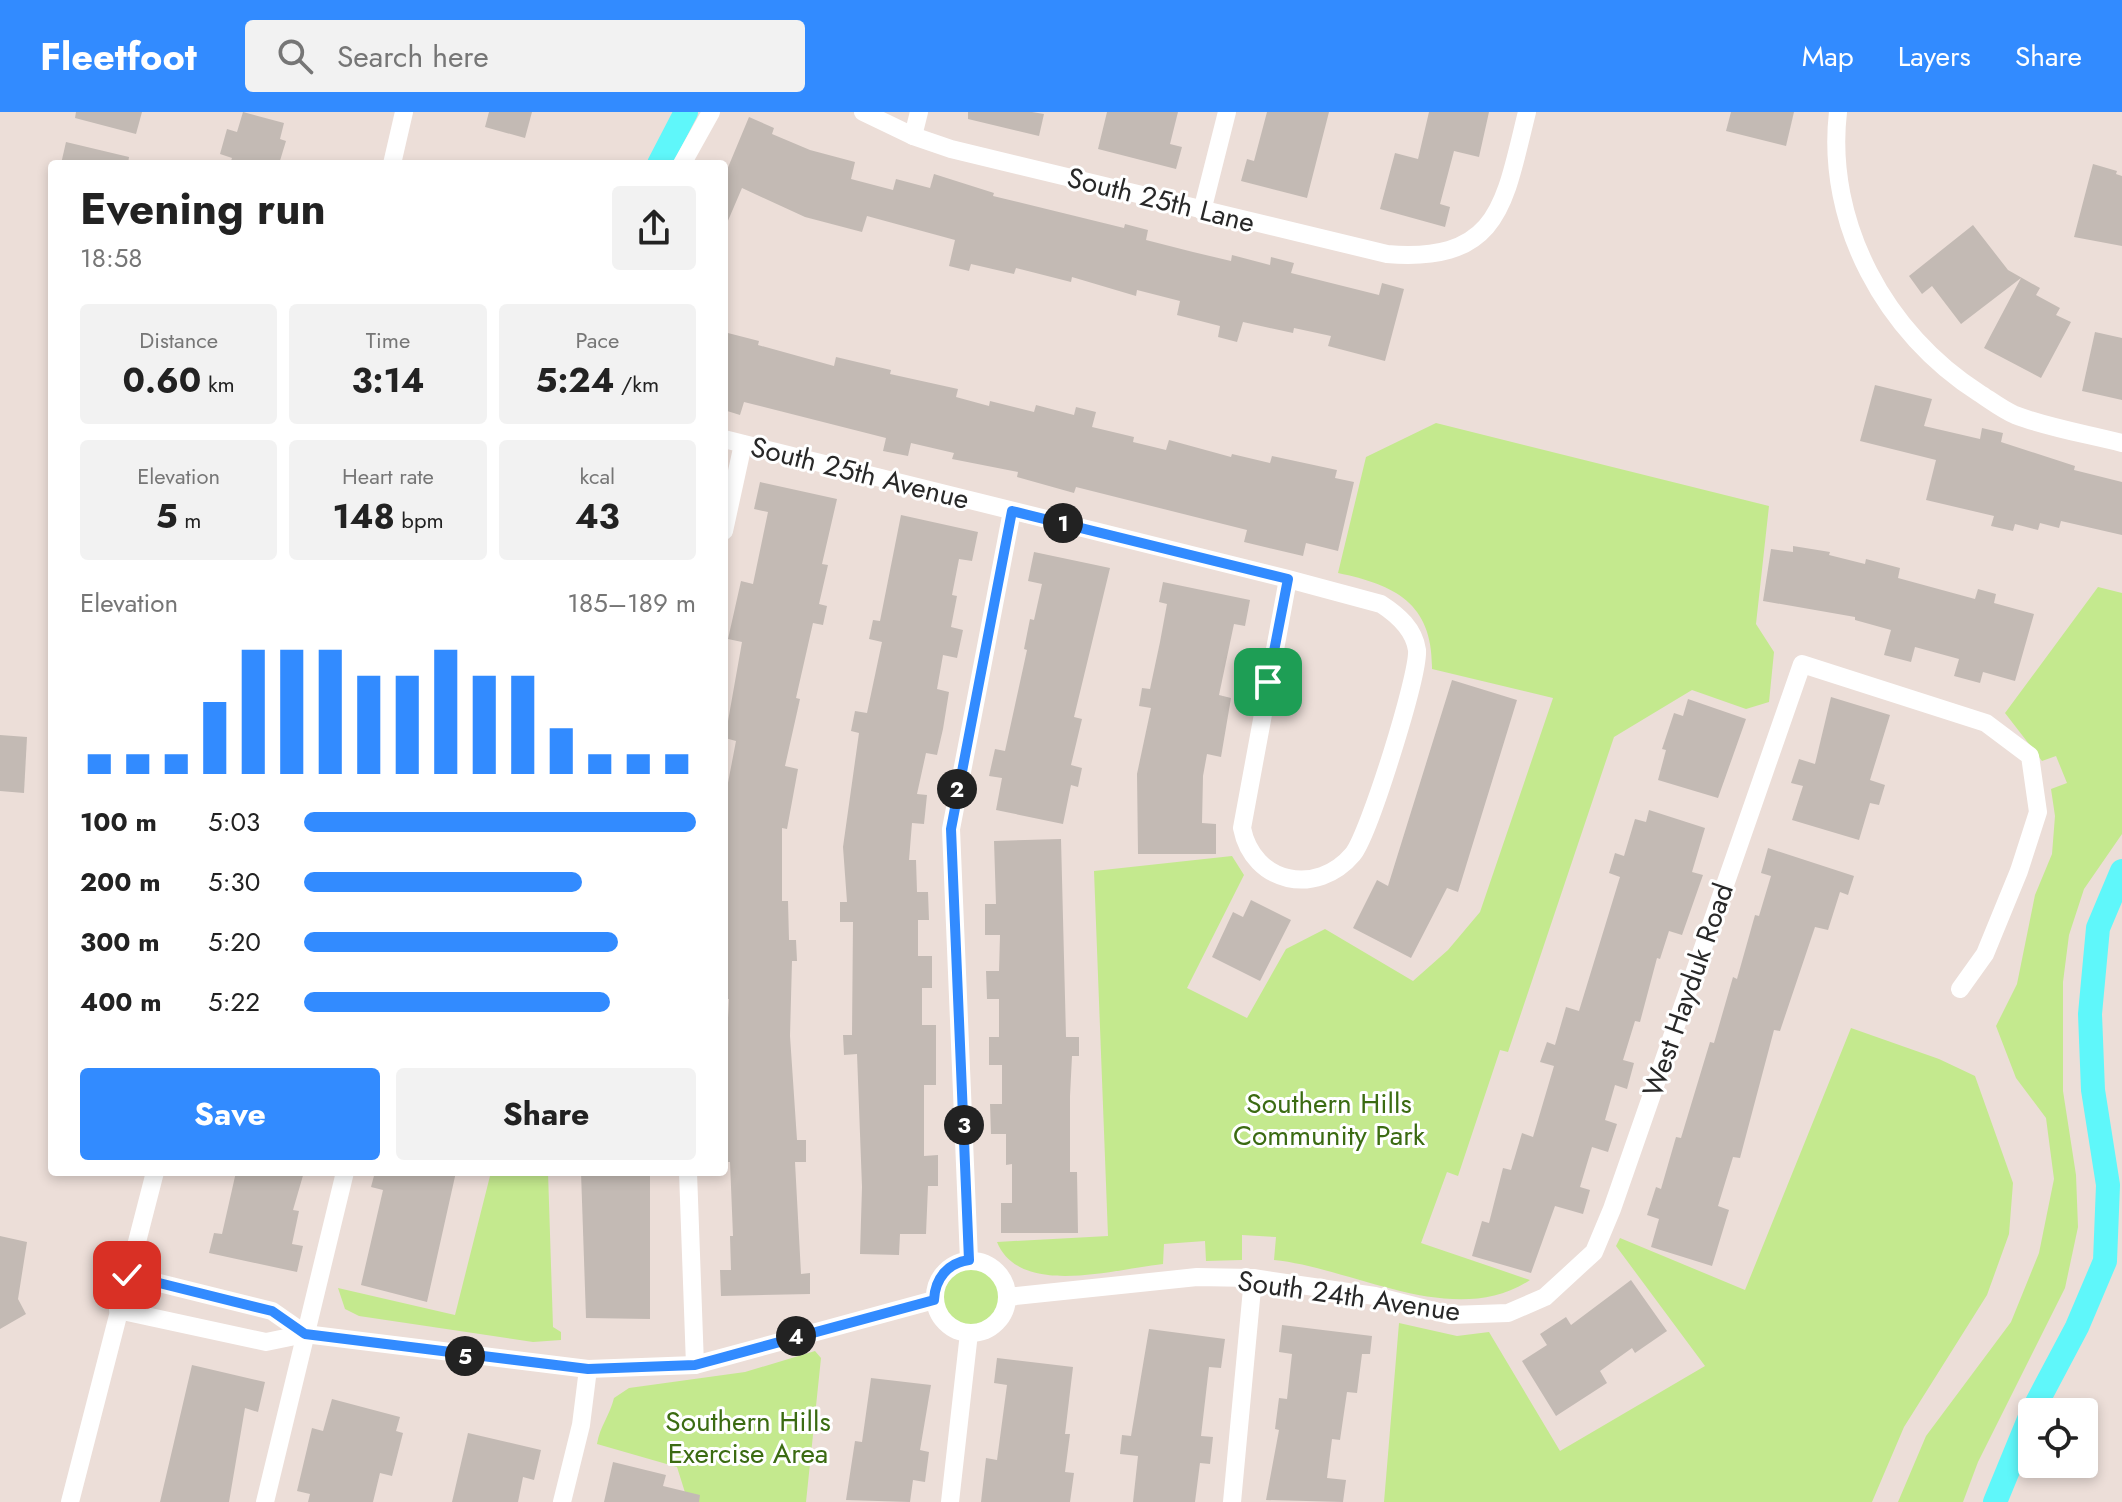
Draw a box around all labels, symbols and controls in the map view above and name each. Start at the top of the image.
search box [245,20,805,92]
text: Fleetfoot [40,29,197,84]
icon: search [273,34,317,78]
text: Search here [337,35,489,78]
text: Map [1802,36,1854,77]
text: Layers [1898,36,1971,77]
text: Share [2015,36,2082,77]
street label: South 25th Lane [1063,157,1259,243]
text: Evening run [80,177,326,241]
button: share [612,186,696,270]
text: 18:58 [80,239,143,277]
text: Distance [139,324,218,356]
text: Time [366,324,410,356]
text: Pace [575,324,619,356]
text: 0.60 [123,356,201,405]
text: 3:14 [351,356,425,405]
text: 5:24 [535,356,614,405]
text: km [201,368,235,400]
text: /km [614,368,659,400]
street label: South 25th Avenue [746,426,974,520]
text: Elevation [137,460,220,492]
text: Heart rate [342,460,434,492]
text: kcal [580,460,615,492]
text: 5 [156,492,178,541]
text: 148 [332,492,395,541]
text: 43 [575,492,620,541]
pin: 1 [1043,503,1083,543]
text: m [178,504,202,536]
text: bpm [395,504,444,536]
text: 1 [1057,507,1069,539]
text: Elevation [80,584,178,622]
text: 185–189 m [567,584,696,622]
pin [1234,648,1302,716]
icon: arrive [1246,660,1290,704]
pin: 2 [937,769,977,809]
text: 2 [950,773,964,805]
text: 100 m [80,803,157,841]
text: 5:03 [208,803,260,841]
text: 200 m [80,863,161,901]
text: 5:30 [208,863,260,901]
street label: West Hayduk Road [1632,878,1744,1102]
text: 300 m [80,923,160,961]
text: 5:20 [208,923,261,961]
text: 400 m [80,983,162,1021]
text: 5:22 [208,983,260,1021]
button: Save [80,1068,380,1160]
button: Share [396,1068,696,1160]
park label: Southern Hills Community Park [1233,1083,1426,1156]
pin: 3 [944,1105,984,1145]
text: 3 [957,1109,971,1141]
pin [93,1241,161,1309]
icon: check [105,1253,149,1297]
street label: South 24th Avenue [1235,1260,1463,1332]
pin: 4 [776,1316,816,1356]
text: 4 [788,1320,804,1352]
pin: 5 [445,1336,485,1376]
text: 5 [458,1340,472,1372]
map controls [2018,1398,2098,1478]
button: locate [2018,1398,2098,1478]
park label: Southern Hills Exercise Area [665,1401,831,1474]

